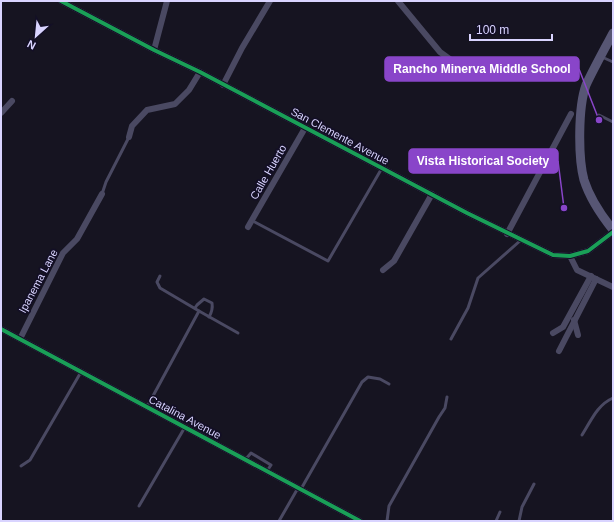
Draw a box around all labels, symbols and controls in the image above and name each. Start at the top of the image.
north arrow [16,16,56,56]
scale bar [470,16,552,42]
text: 100 m [476,23,509,37]
text: N [25,38,38,52]
callout: Rancho Minerva Middle School [385,57,579,81]
text: Rancho Minerva Middle School [393,62,571,76]
street label: San Clemente Avenue [289,105,391,167]
street label: Calle Huerto [248,143,288,201]
callout: Vista Historical Society [409,149,558,173]
text: Vista Historical Society [417,154,550,168]
street label: Ipanema Lane [16,247,60,315]
street label: Catalina Avenue [147,393,223,441]

